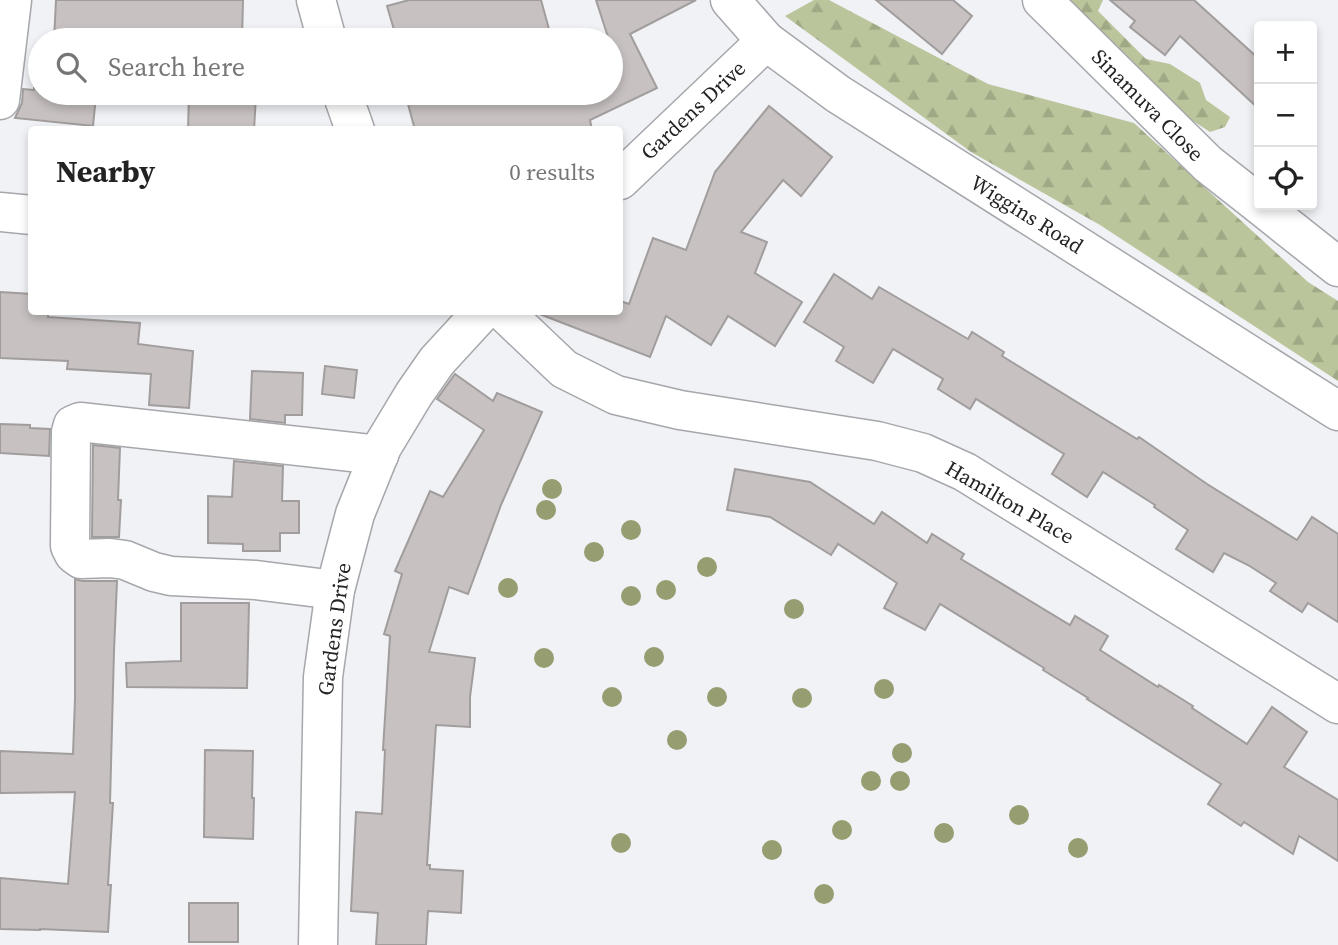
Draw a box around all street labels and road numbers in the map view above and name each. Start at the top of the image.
street label: Sinamuva Close [1086,43,1210,167]
street label: Gardens Drive [634,54,752,166]
street label: Wiggins Road [965,168,1089,260]
street label: Hamilton Place [940,453,1080,551]
street label: Gardens Drive [310,561,358,697]

